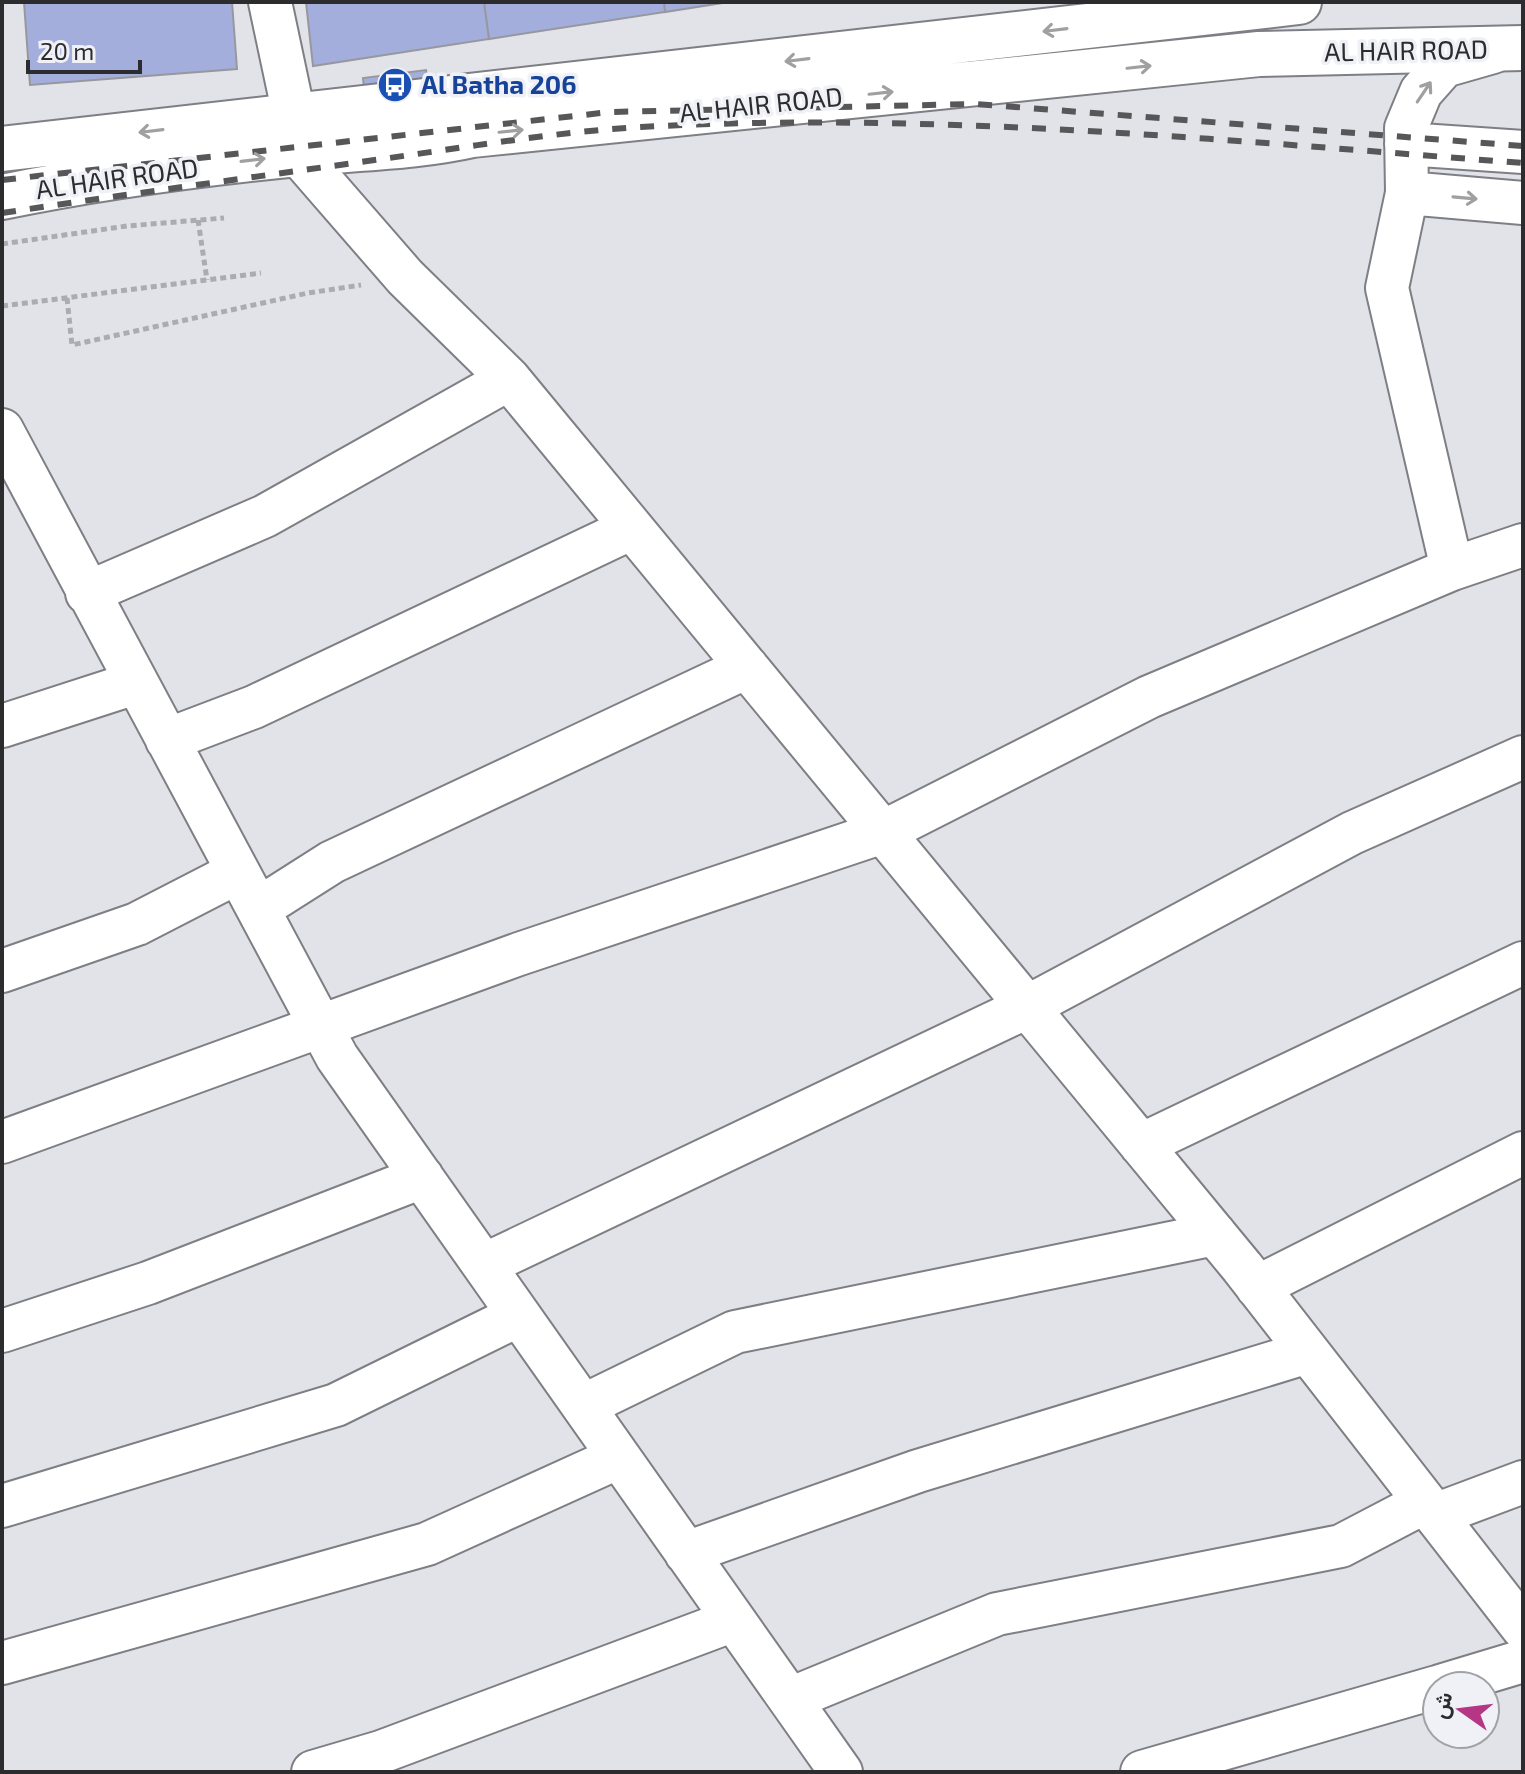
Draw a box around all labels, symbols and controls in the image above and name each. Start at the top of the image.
one-way arrow [1042,23,1069,38]
scale bar [28,24,140,74]
street label: AL HAIR ROAD [1324,33,1488,66]
text: 20 m [40,36,94,65]
one-way arrow [784,53,811,68]
one-way arrow [1125,60,1152,75]
bus stop icon: Al Batha 206 [376,66,414,104]
place label: Al Batha 206 [421,68,577,99]
street label: AL HAIR ROAD [678,80,844,127]
one-way arrow [1416,81,1432,103]
one-way arrow [867,86,894,101]
one-way arrow [139,124,165,139]
one-way arrow [497,124,524,139]
street label: AL HAIR ROAD [34,151,200,204]
one-way arrow [239,152,265,167]
one-way arrow [1451,191,1478,206]
north arrow [1421,1670,1501,1750]
text: ش [1425,1689,1458,1721]

